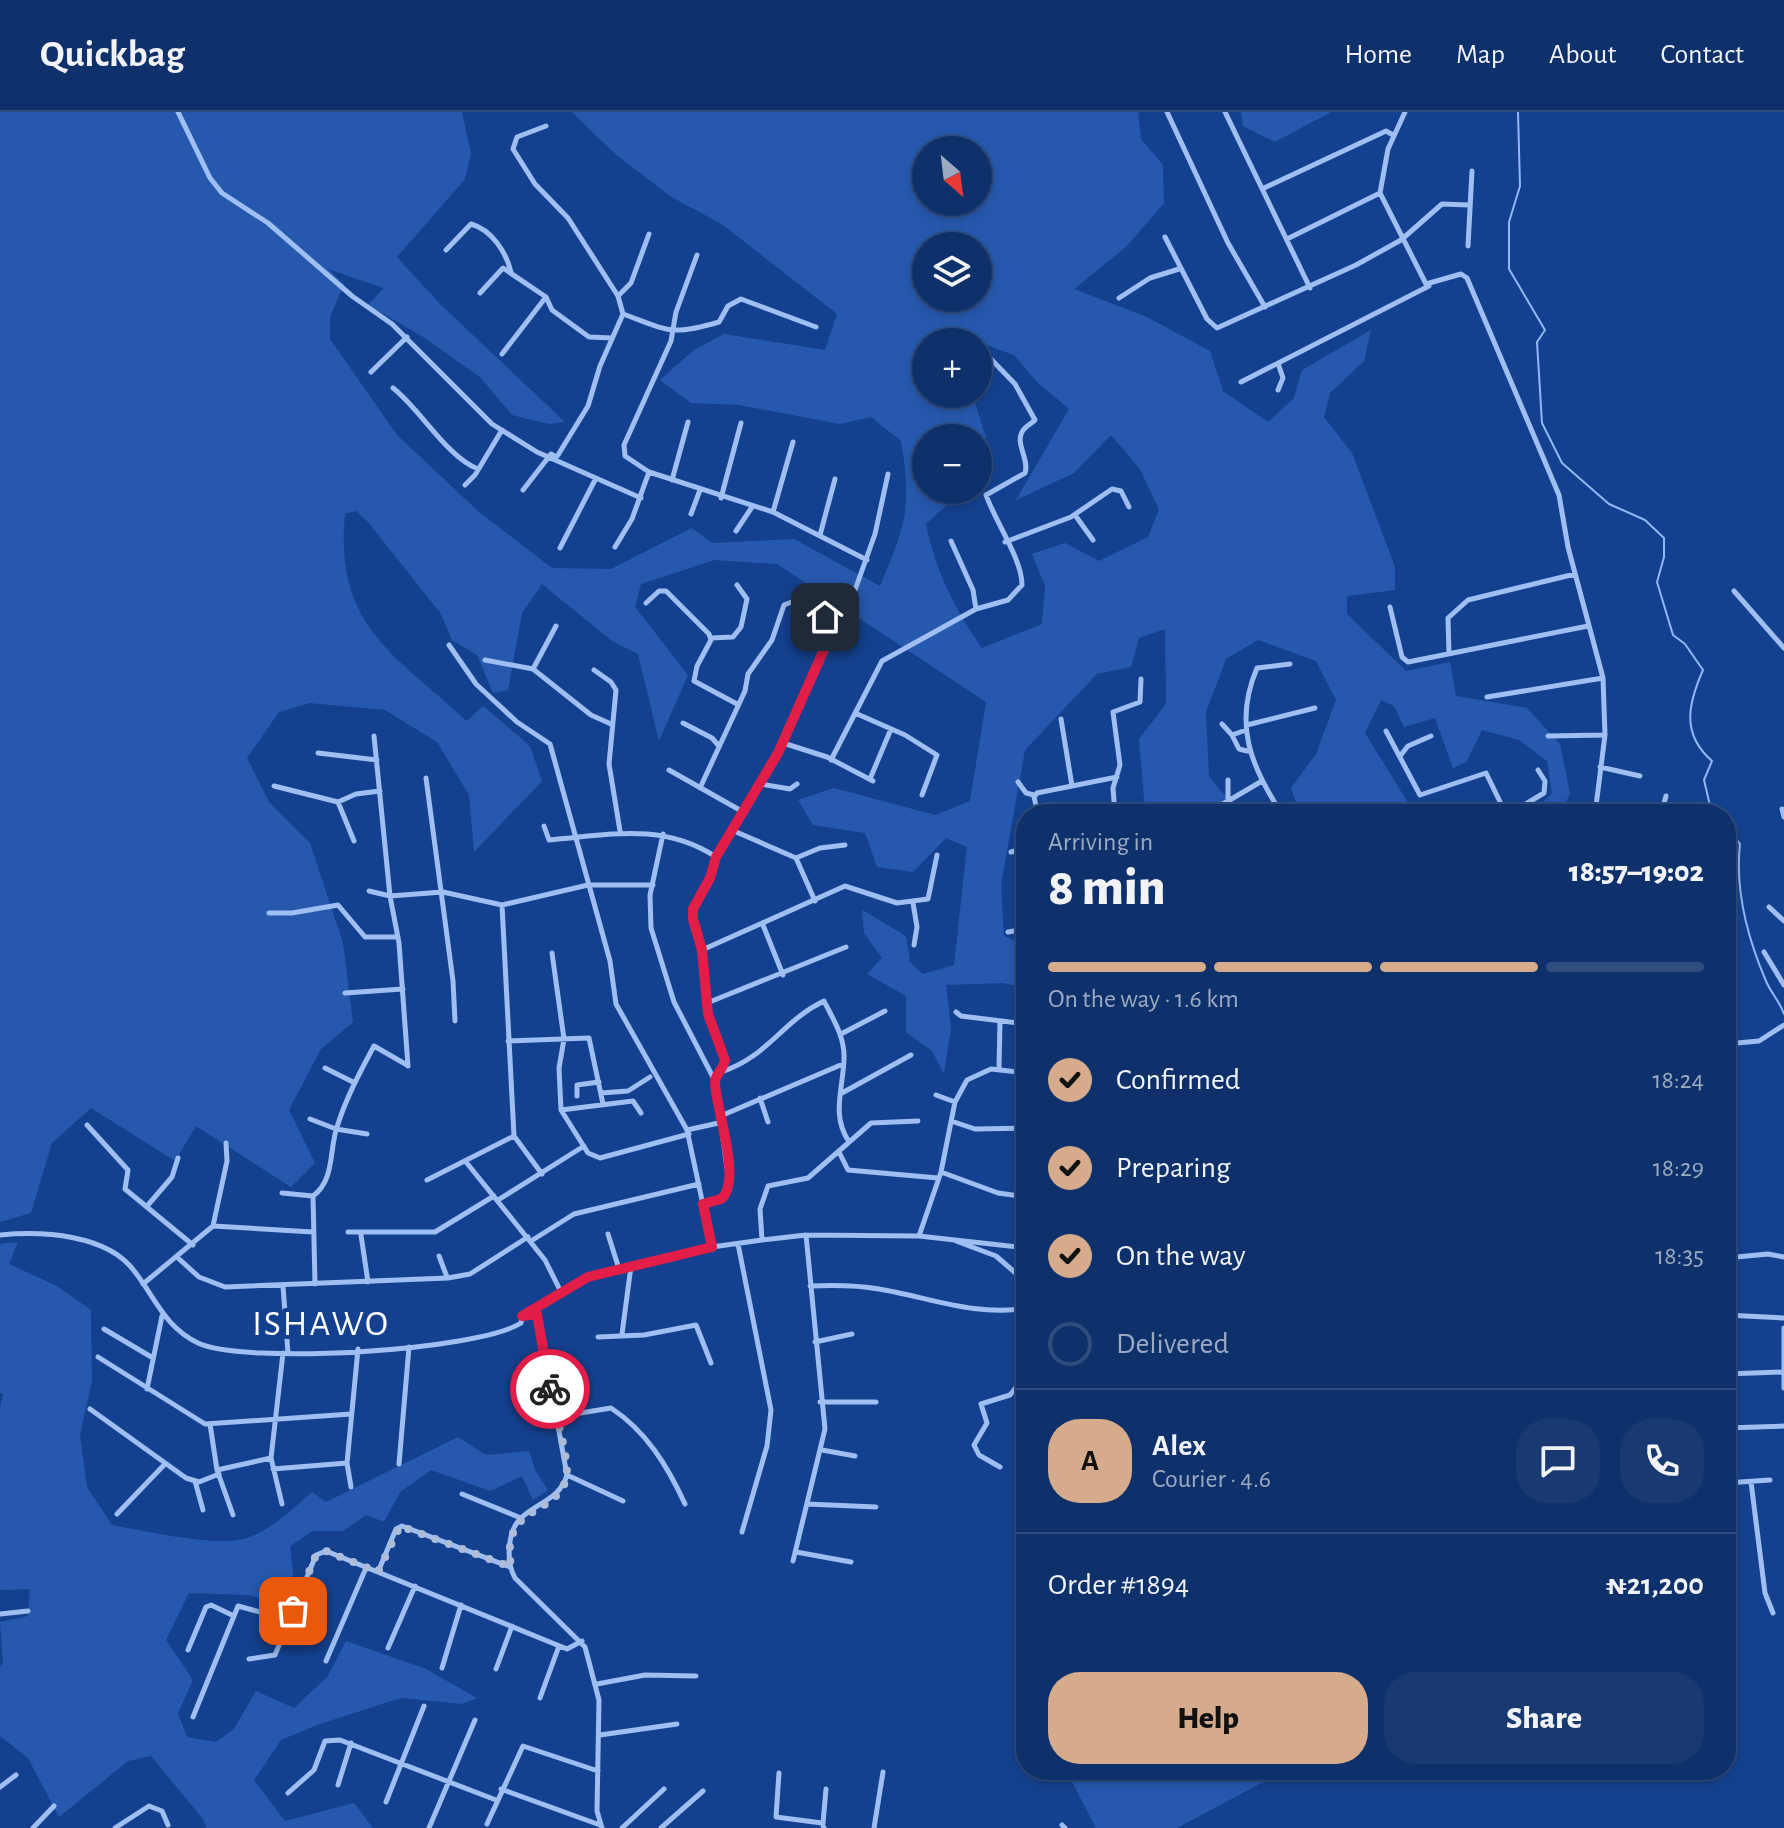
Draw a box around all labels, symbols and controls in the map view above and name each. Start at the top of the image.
text: Quickbag [40,36,185,74]
text: Home [1345,41,1412,69]
text: Map [1456,41,1505,69]
text: About [1549,41,1617,69]
text: Contact [1661,41,1744,69]
north arrow [912,136,992,216]
map controls [912,136,992,504]
button: layers [912,232,992,312]
button: + [912,328,992,408]
button: − [912,424,992,504]
pin [791,583,859,651]
icon: home [803,595,847,639]
text: Arriving in [1048,829,1153,855]
text: 18:57–19:02 [1569,857,1704,887]
text: 8 min [1048,862,1166,914]
text: On the way · 1.6 km [1048,986,1239,1012]
icon: check [1048,1058,1092,1102]
text: Confirmed [1116,1065,1240,1095]
text: 18:24 [1652,1067,1704,1093]
icon: check [1048,1146,1092,1190]
text: Preparing [1116,1153,1231,1183]
text: 18:29 [1653,1155,1704,1181]
icon: check [1048,1234,1092,1278]
text: On the way [1116,1241,1245,1271]
text: 18:35 [1655,1243,1704,1269]
district label: ISHAWO [252,1306,390,1342]
text: Delivered [1116,1329,1229,1359]
courier [510,1349,590,1429]
icon: bike [528,1367,572,1411]
button: chat [1516,1419,1600,1503]
button: phone [1620,1419,1704,1503]
text: Alex [1152,1431,1206,1461]
text: A [1081,1446,1099,1476]
text: Courier · 4.6 [1152,1466,1271,1492]
text: Order #1894 [1048,1570,1189,1600]
text: ₦21,200 [1606,1570,1704,1600]
pin [259,1577,327,1645]
icon: bag [271,1589,315,1633]
button: Help [1048,1672,1368,1764]
button: Share [1384,1672,1704,1764]

